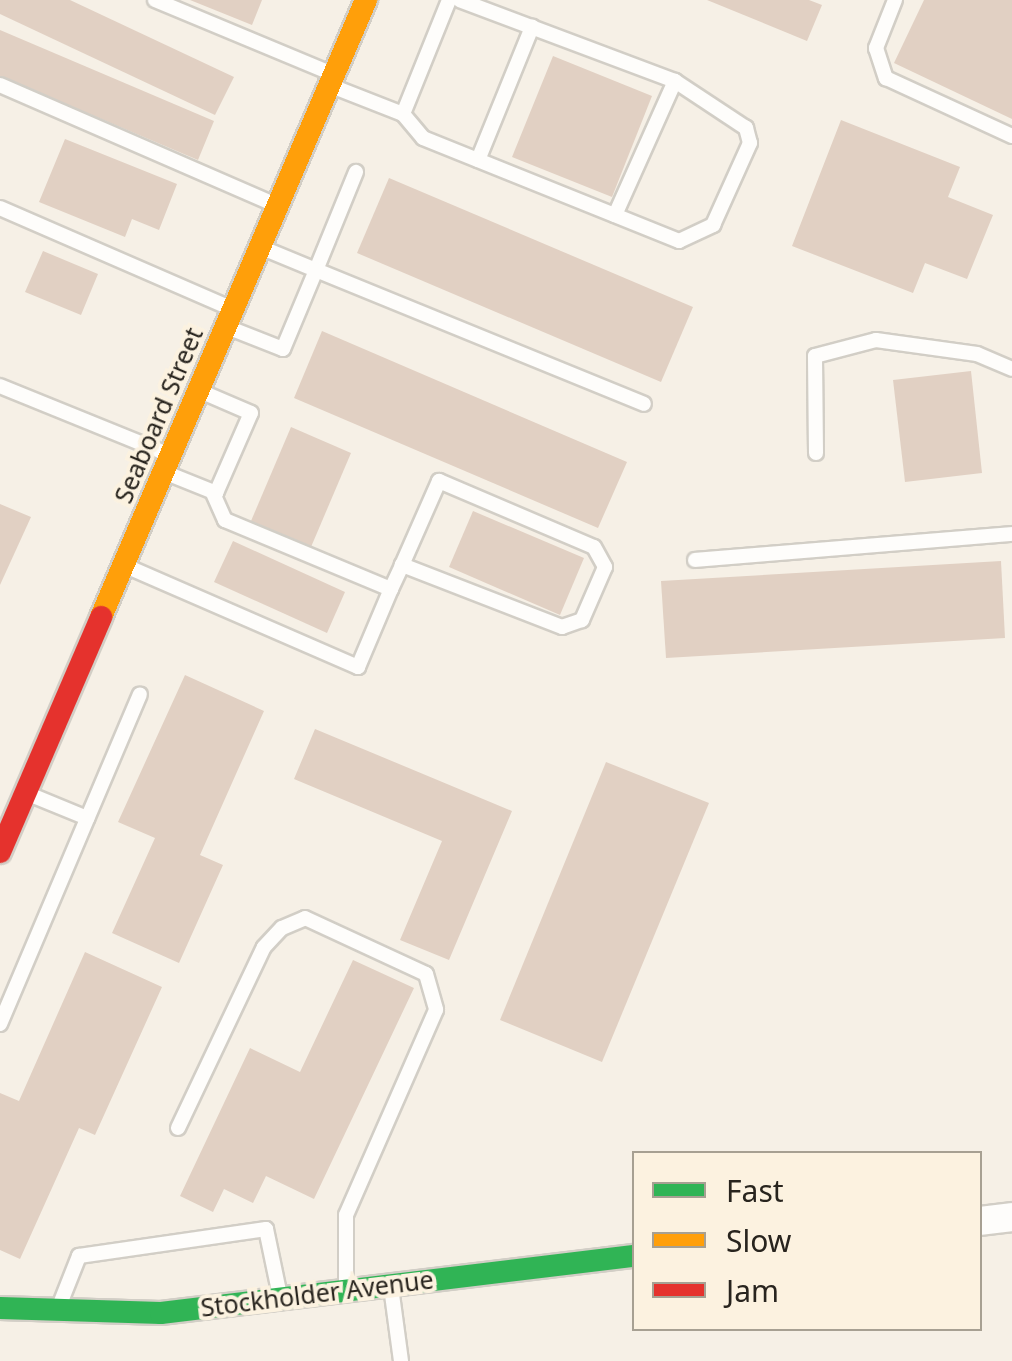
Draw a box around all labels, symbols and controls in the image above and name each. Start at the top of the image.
street label: Seaboard Street [107,323,209,507]
legend [632,1151,982,1331]
text: Fast [726,1170,784,1211]
text: Slow [726,1220,791,1261]
street label: Stockholder Avenue [199,1264,435,1322]
text: Jam [726,1270,779,1311]

